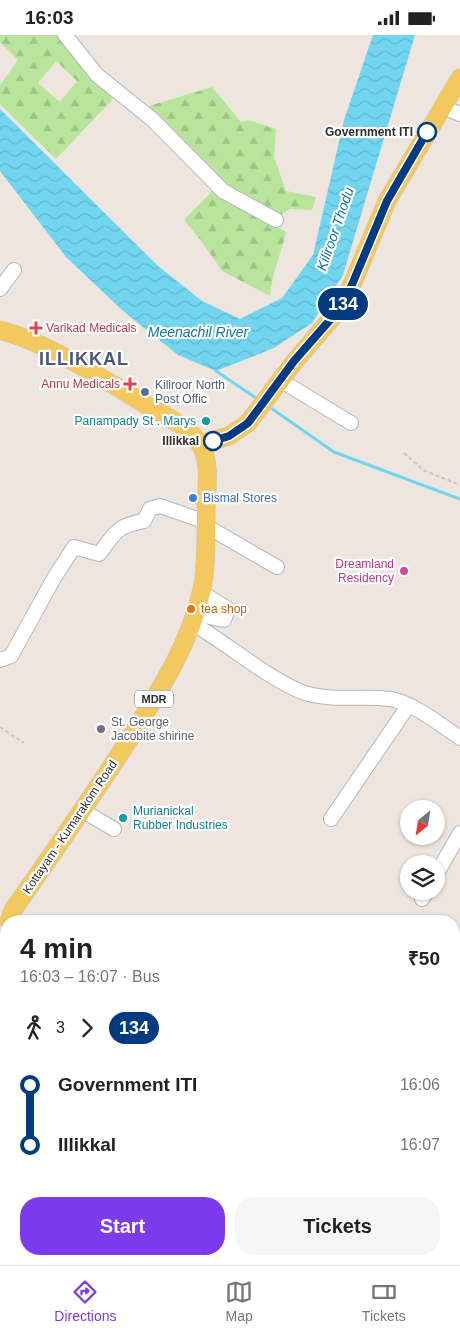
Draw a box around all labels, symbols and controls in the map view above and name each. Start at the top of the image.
text: 16:03 [25,7,74,28]
marker: Government ITI [417,122,437,142]
place label: Government ITI [325,125,413,139]
water label: Kiliroor Thodu [313,185,357,273]
line badge: 134 [314,288,372,320]
text: 134 [328,294,358,314]
place label: Varikad Medicals [46,321,136,335]
marker: Varikad Medicals [30,322,42,334]
water label: Meenachil River [148,324,250,340]
district label: ILLIKKAL [39,349,129,369]
place label: Annu Medicals [41,377,120,391]
marker: Annu Medicals [124,378,136,390]
place label: Kiliroor North Post Offic [155,378,225,406]
marker: Kiliroor North Post Offic [139,386,151,398]
place label: Panampady St . Marys [75,414,196,428]
marker: Panampady St . Marys [200,415,212,427]
marker: Illikkal [203,431,223,451]
place label: Illikkal [162,434,199,448]
place label: Bismal Stores [203,491,277,505]
marker: Bismal Stores [187,492,199,504]
place label: Dreamland Residency [335,557,394,585]
marker: Dreamland Residency [398,565,410,577]
place label: tea shop [201,602,247,616]
marker: tea shop [185,603,197,615]
road number: MDR [135,691,173,707]
place label: St. George Jacobite shirine [111,715,195,743]
marker: St. George Jacobite shirine [95,723,107,735]
street label: Kottayam - Kumarakom Road [20,758,120,896]
north arrow [400,800,445,845]
map controls [400,800,445,900]
place label: Murianickal Rubber Industries [133,804,228,832]
marker: Murianickal Rubber Industries [117,812,129,824]
button: layers [400,855,445,900]
text: 4 min [20,933,93,964]
text: ₹50 [408,948,440,969]
text: 16:03 – 16:07 · Bus [20,968,160,985]
icon: walk [20,1014,48,1042]
icon: forward [73,1014,101,1042]
text: 134 [119,1018,149,1038]
text: 3 [56,1019,65,1036]
text: Government ITI [58,1074,197,1095]
text: 16:06 [400,1076,440,1093]
text: Illikkal [58,1134,116,1155]
text: 16:07 [400,1136,440,1153]
button: Start [20,1197,225,1255]
button: Tickets [235,1197,440,1255]
tab: Directions [54,1278,117,1324]
tab: Map [225,1278,253,1324]
tab: Tickets [362,1278,406,1324]

